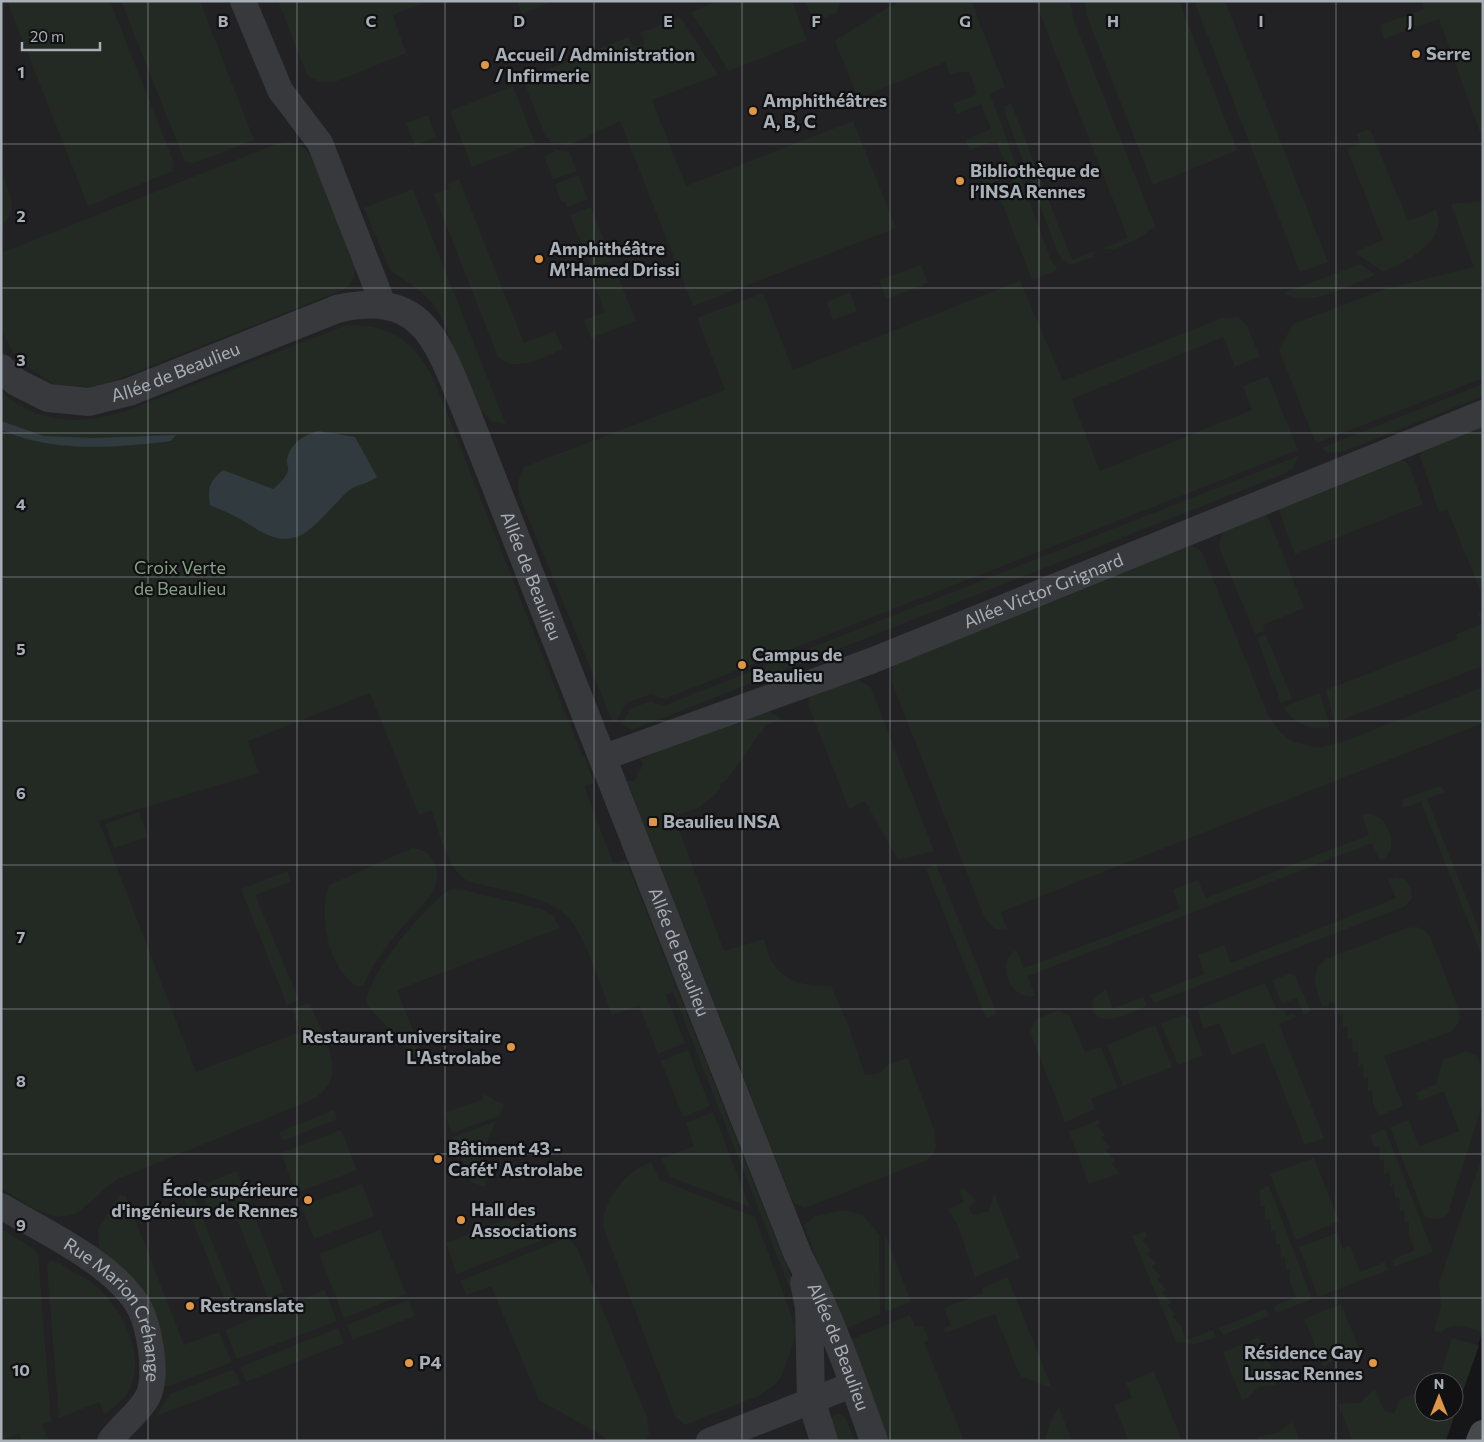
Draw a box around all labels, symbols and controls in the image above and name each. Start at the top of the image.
text: B [218,11,229,30]
text: C [366,11,377,30]
text: D [513,11,525,30]
text: E [663,11,673,30]
text: F [811,11,821,30]
text: G [959,11,971,30]
text: H [1107,11,1119,30]
text: I [1258,11,1264,30]
text: J [1407,11,1413,30]
scale bar [22,20,100,52]
text: 20 m [30,27,64,45]
place label: Serre [1426,42,1470,64]
place label: Accueil / Administration / Infirmerie [495,43,695,86]
marker: Serre [1410,48,1422,60]
marker: Accueil / Administration / Infirmerie [479,59,491,71]
text: 1 [17,62,25,81]
place label: Amphithéâtres A, B, C [763,89,887,132]
marker: Amphithéâtres A, B, C [747,105,759,117]
place label: Bibliothèque de l’INSA Rennes [970,159,1099,202]
marker: Bibliothèque de l’INSA Rennes [954,175,966,187]
text: 2 [16,206,26,225]
place label: Amphithéâtre M’Hamed Drissi [549,237,680,280]
marker: Amphithéâtre M’Hamed Drissi [533,253,545,265]
street label: Allée de Beaulieu [109,337,243,406]
text: 3 [16,350,26,369]
text: 4 [16,494,26,513]
street label: Allée de Beaulieu [497,508,567,643]
street label: Allée Victor Grignard [960,548,1126,632]
park label: Croix Verte de Beaulieu [134,556,226,599]
text: 5 [16,639,26,658]
place label: Campus de Beaulieu [752,643,842,686]
marker: Campus de Beaulieu [736,659,748,671]
text: 6 [16,783,26,802]
place label: Beaulieu INSA [663,810,780,832]
marker: Beaulieu INSA [647,816,659,828]
street label: Allée de Beaulieu [644,884,715,1019]
text: 7 [17,927,26,946]
place label: Restaurant universitaire L'Astrolabe [302,1025,501,1068]
marker: Restaurant universitaire L'Astrolabe [505,1041,517,1053]
text: 8 [16,1071,26,1090]
place label: Bâtiment 43 - Cafét' Astrolabe [448,1137,583,1180]
marker: Bâtiment 43 - Cafét' Astrolabe [432,1153,444,1165]
place label: École supérieure d'ingénieurs de Rennes [111,1178,298,1221]
marker: École supérieure d'ingénieurs de Rennes [302,1194,314,1206]
place label: Hall des Associations [471,1198,577,1241]
marker: Hall des Associations [455,1214,467,1226]
text: 9 [16,1215,26,1234]
street label: Rue Marion Créhange [60,1233,165,1383]
street label: Allée de Beaulieu [803,1279,875,1414]
place label: Restranslate [200,1294,304,1316]
marker: Restranslate [184,1300,196,1312]
place label: Résidence Gay Lussac Rennes [1244,1341,1363,1384]
place label: P4 [419,1351,441,1373]
marker: P4 [403,1357,415,1369]
marker: Résidence Gay Lussac Rennes [1367,1357,1379,1369]
text: 10 [12,1360,30,1379]
north arrow [1414,1372,1464,1422]
text: N [1434,1375,1444,1392]

